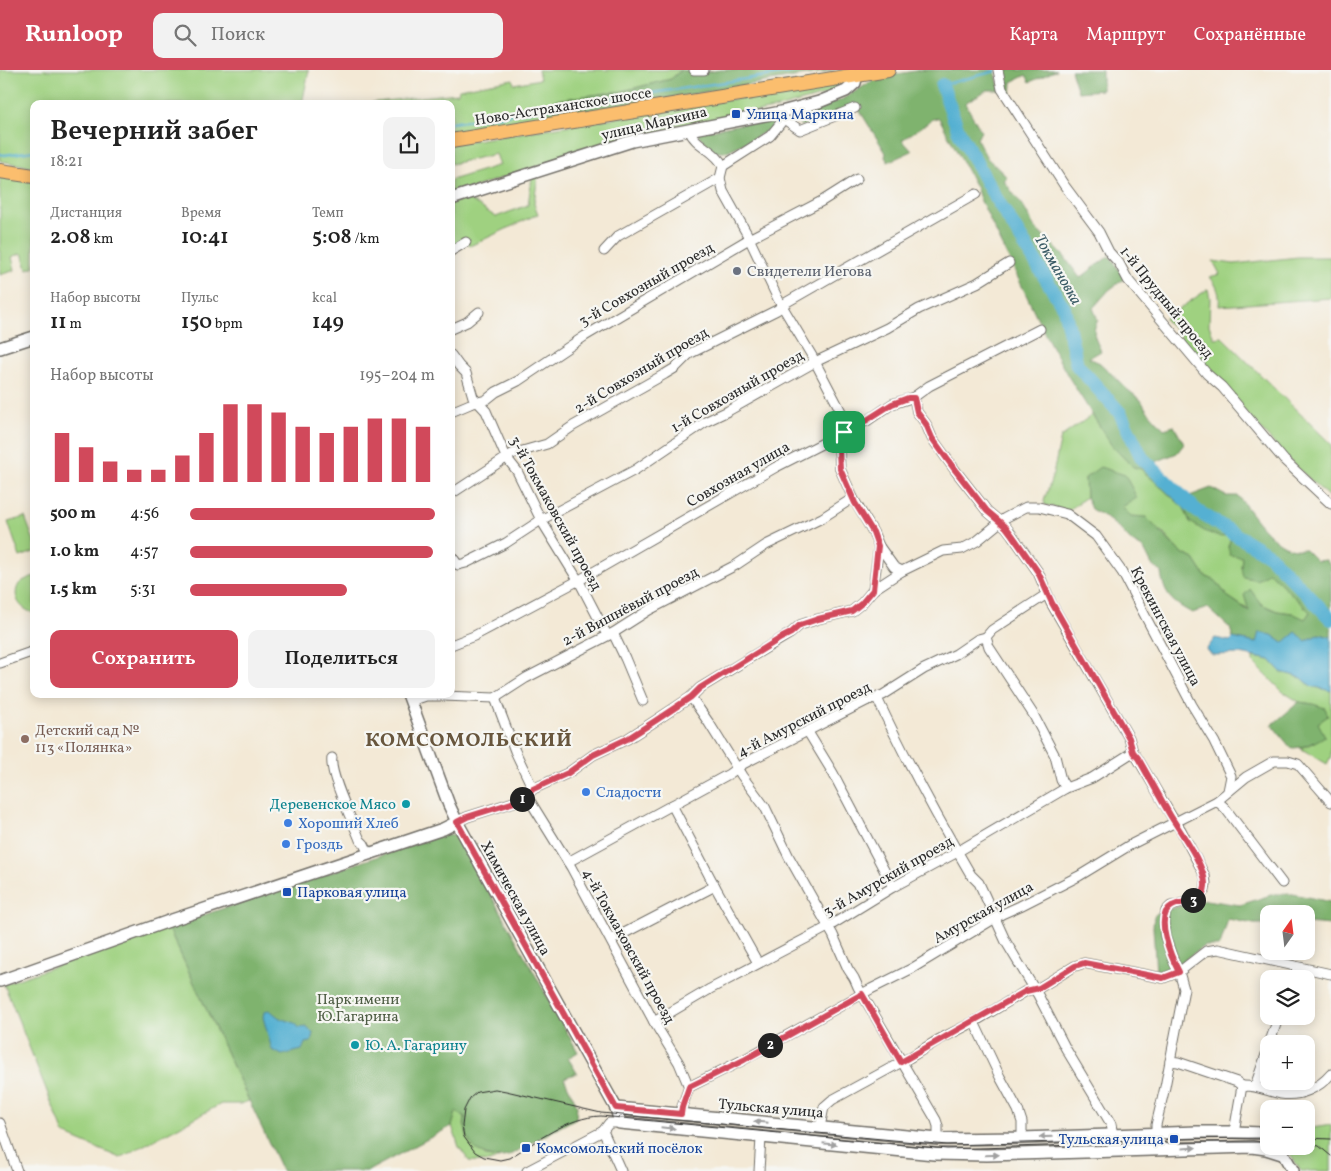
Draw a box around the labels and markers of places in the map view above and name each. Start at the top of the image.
place label: Улица Маркина [746,105,854,126]
marker: Улица Маркина [730,108,742,120]
place label: Свидетели Иегова [747,262,872,283]
marker: Свидетели Иегова [731,265,743,277]
pin [823,411,865,453]
place label: Детский сад № 113 «Полянка» [35,721,140,759]
marker: Детский сад № 113 «Полянка» [19,733,31,745]
place label: Сладости [596,783,661,804]
pin: 1 [510,786,534,812]
marker: Сладости [580,786,592,798]
place label: Деревенское Мясо [269,795,396,816]
marker: Деревенское Мясо [400,798,412,810]
place label: Хороший Хлеб [298,814,399,835]
marker: Хороший Хлеб [282,817,294,829]
place label: Гроздь [296,835,343,856]
marker: Гроздь [280,838,292,850]
place label: Парковая улица [297,883,407,904]
marker: Парковая улица [281,886,293,898]
pin: 3 [1180,888,1206,912]
pin: 2 [758,1032,782,1058]
place label: Ю. А. Гагарину [365,1036,467,1057]
marker: Ю. А. Гагарину [349,1039,361,1051]
place label: Тульская улица [1059,1130,1164,1151]
marker: Тульская улица [1168,1133,1180,1145]
place label: Комсомольский посёлок [536,1139,702,1160]
marker: Комсомольский посёлок [520,1142,532,1154]

